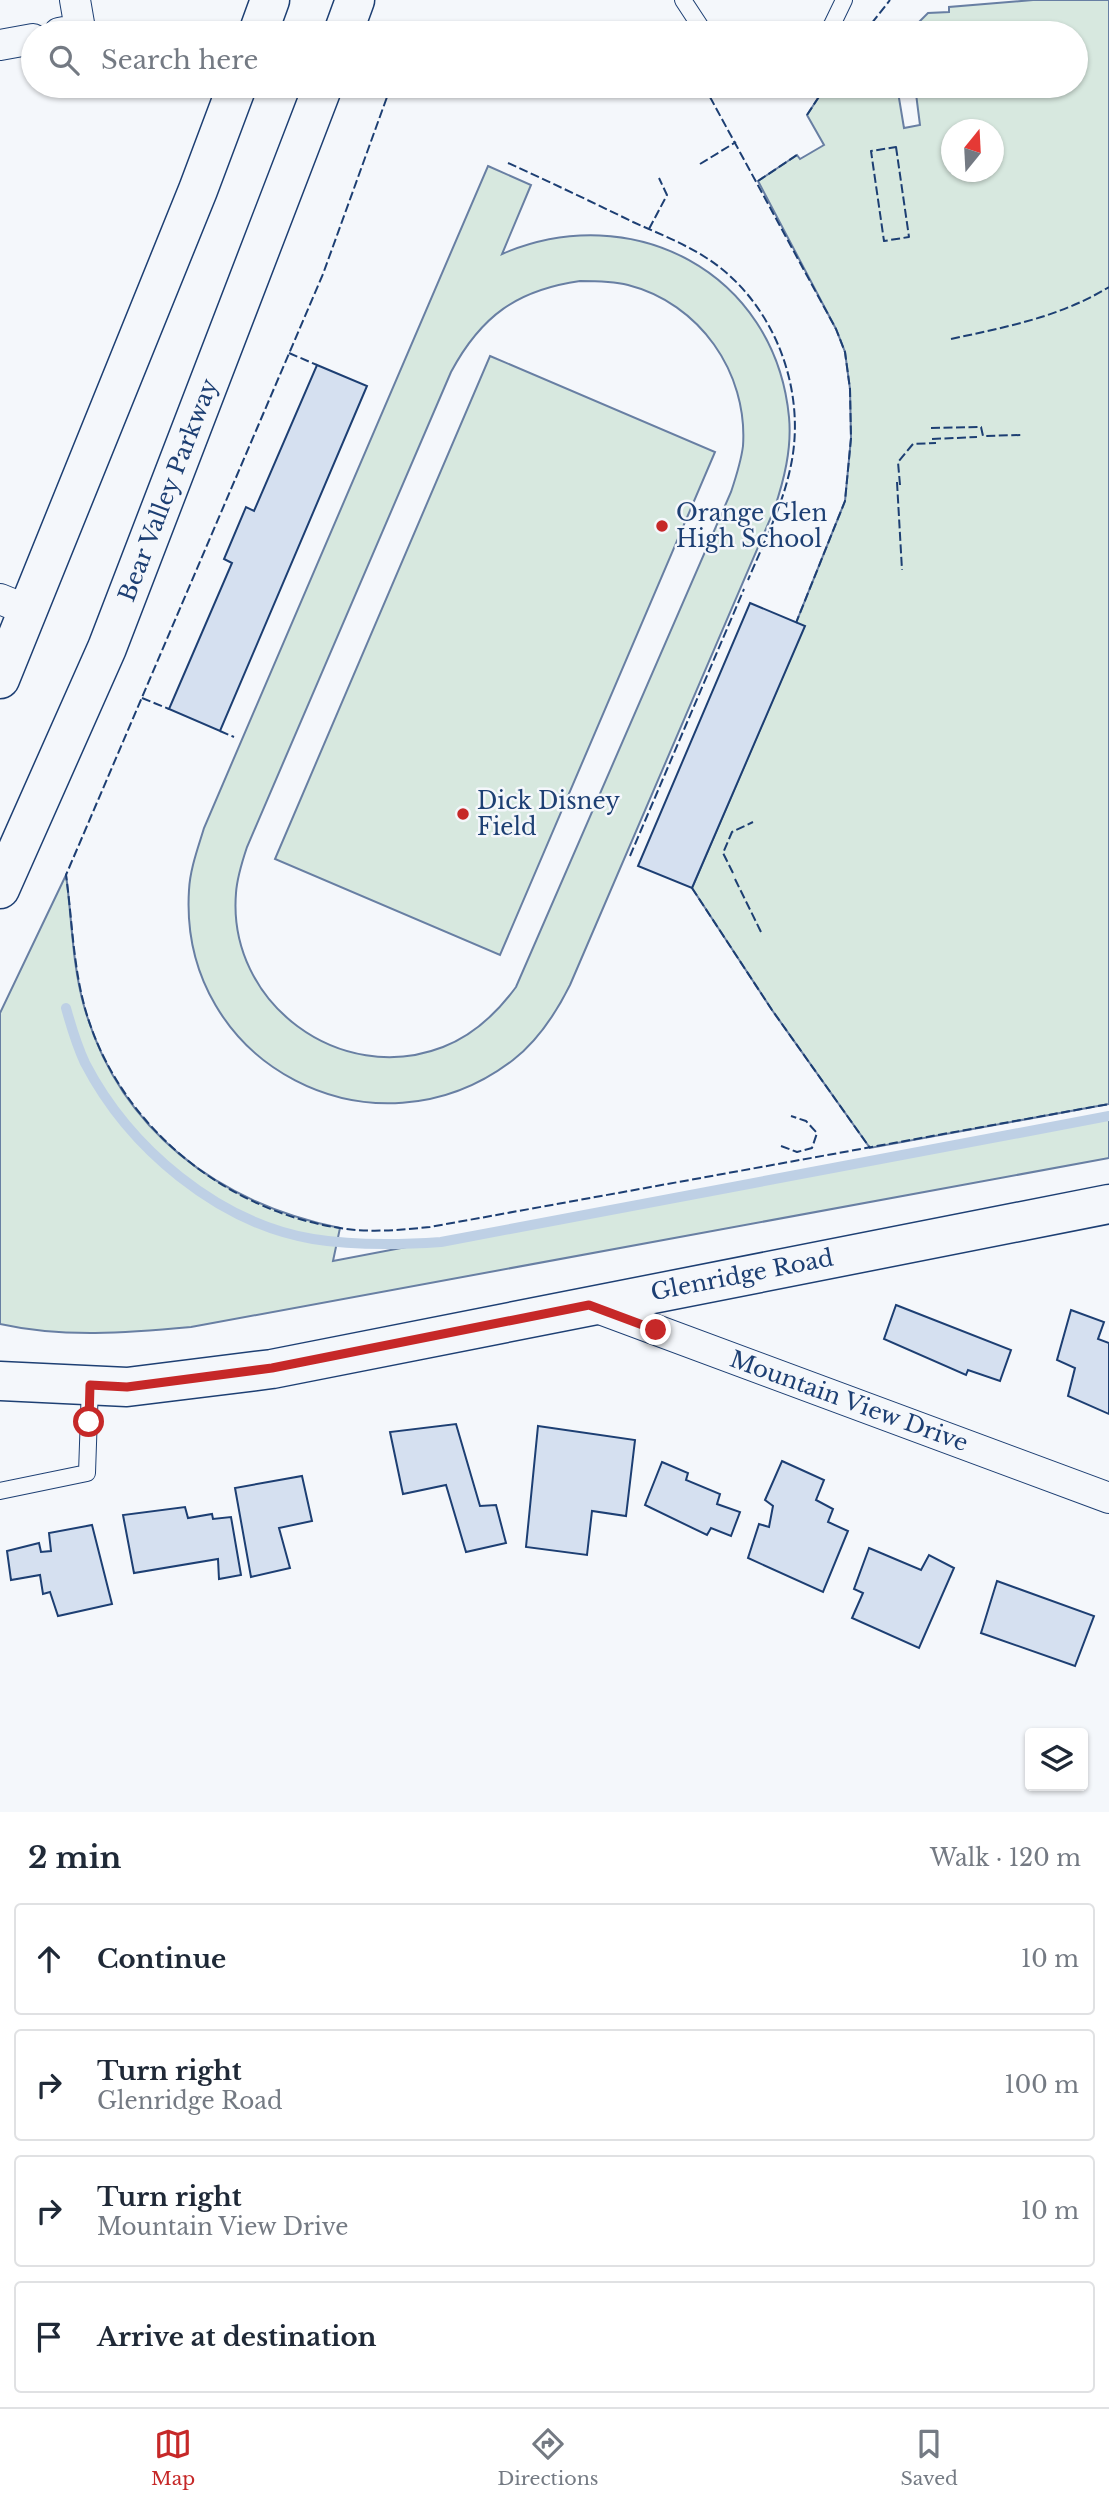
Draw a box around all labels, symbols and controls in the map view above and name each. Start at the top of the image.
search box [21,21,1088,98]
icon: search [45,41,83,79]
text: Search here [101,44,258,76]
north arrow [941,119,1004,182]
street label: Bear Valley Parkway [113,374,224,605]
place label: Orange Glen High School [676,499,827,553]
marker: Orange Glen High School [654,518,670,534]
place label: Dick Disney Field [477,787,620,841]
marker: Dick Disney Field [455,806,471,822]
street label: Glenridge Road [648,1244,836,1306]
route end [640,1314,671,1345]
street label: Mountain View Drive [726,1345,972,1457]
route start [73,1406,104,1437]
map controls [1025,1728,1088,1791]
button: layers [1025,1728,1088,1791]
text: 2 min [28,1839,121,1876]
text: Walk · 120 m [930,1844,1081,1872]
icon: ahead [30,1940,68,1978]
text: Continue [97,1943,226,1975]
text: 10 m [1021,1945,1079,1973]
text: Turn right [97,2055,242,2087]
icon: right [30,2066,68,2104]
text: 100 m [1005,2071,1079,2099]
text: Glenridge Road [97,2087,283,2115]
text: Turn right [97,2181,242,2213]
icon: right [30,2192,68,2230]
text: 10 m [1021,2197,1079,2225]
text: Mountain View Drive [97,2213,348,2241]
icon: arrive [30,2318,68,2356]
text: Arrive at destination [97,2321,377,2353]
tab: Map [151,2425,195,2490]
tab: Directions [497,2425,598,2490]
tab: Saved [901,2425,958,2490]

